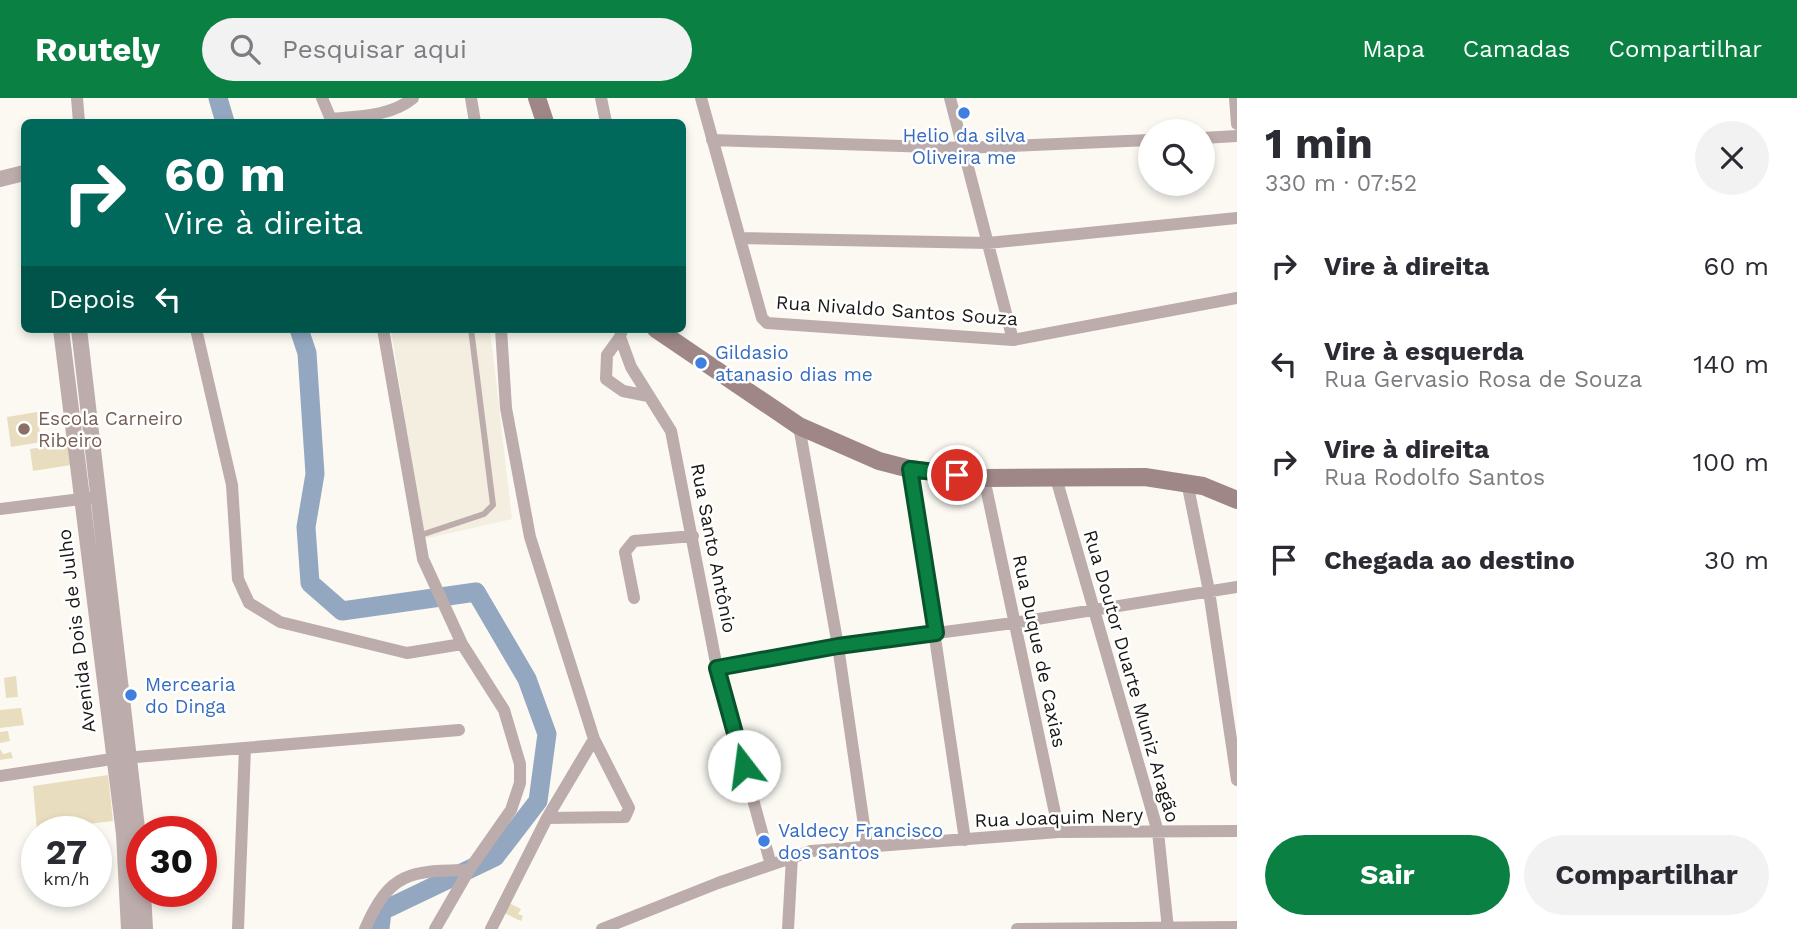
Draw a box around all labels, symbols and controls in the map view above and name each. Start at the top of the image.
search box [202,18,692,81]
text: Routely [35,30,160,69]
icon: search [226,30,264,68]
text: Pesquisar aqui [282,34,467,64]
text: Mapa [1362,35,1425,63]
text: Camadas [1463,35,1571,63]
text: Compartilhar [1609,35,1762,63]
marker: Helio da silva Oliveira me [956,105,972,121]
map controls [1138,119,1215,196]
button: search [1138,119,1215,196]
text: 1 min [1265,119,1373,168]
button: close [1695,121,1769,195]
place label: Helio da silva Oliveira me [902,124,1026,169]
text: 60 m [164,145,286,203]
icon: right [49,147,140,238]
text: 330 m · 07:52 [1265,170,1417,197]
text: Vire à direita [164,204,363,242]
icon: right [1265,247,1303,285]
text: Vire à direita [1324,251,1489,281]
text: 60 m [1703,251,1769,281]
icon: left [149,280,187,318]
text: Depois [49,284,135,314]
street label: Rua Nivaldo Santos Souza [775,291,1019,330]
text: Vire à esquerda [1324,336,1524,366]
place label: Gildasio atanasio dias me [715,341,873,386]
icon: left [1265,345,1303,383]
text: 140 m [1693,349,1769,379]
marker: Gildasio atanasio dias me [693,355,709,371]
text: Rua Gervasio Rosa de Souza [1324,366,1642,393]
place label: Escola Carneiro Ribeiro [38,407,183,452]
marker: Escola Carneiro Ribeiro [16,421,32,437]
text: Vire à direita [1324,434,1489,464]
icon: right [1265,443,1303,481]
pin [927,445,987,505]
text: 100 m [1693,447,1769,477]
icon: arrive [938,456,976,494]
street label: Rua Santo Antônio [686,461,741,635]
text: Rua Rodolfo Santos [1324,464,1545,491]
street label: Rua Doutor Duarte Muniz Aragão [1079,527,1184,825]
street label: Avenida Dois de Julho [53,528,100,734]
icon: arrive [1265,541,1303,579]
text: Chegada ao destino [1324,545,1575,575]
text: 30 m [1704,545,1769,575]
street label: Rua Duque de Caxias [1008,553,1071,750]
place label: Mercearia do Dinga [145,673,236,718]
marker: Mercearia do Dinga [123,687,139,703]
position arrow [707,729,781,803]
street label: Rua Joaquim Nery [974,803,1144,832]
speed limit sign: 30 [126,816,217,907]
place label: Valdecy Francisco dos santos [778,819,943,864]
text: 27 [46,831,87,873]
marker: Valdecy Francisco dos santos [756,833,772,849]
button: Sair [1265,835,1510,915]
button: Compartilhar [1524,835,1769,915]
text: km/h [43,868,90,889]

